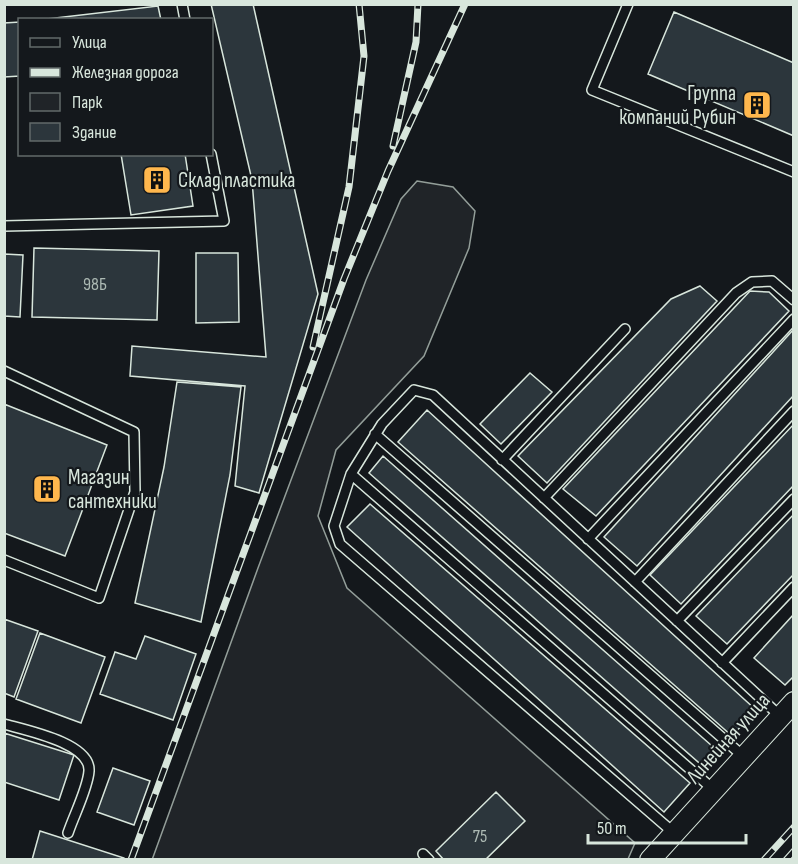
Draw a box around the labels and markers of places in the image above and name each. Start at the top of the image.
place label: Группа компаний Рубин [619,81,736,130]
building icon: Группа компаний Рубин [741,89,773,121]
building icon: Склад пластика [141,164,173,196]
place label: Склад пластика [178,168,295,193]
place label: Магазин сантехники [68,465,157,514]
building icon: Магазин сантехники [31,473,63,505]

